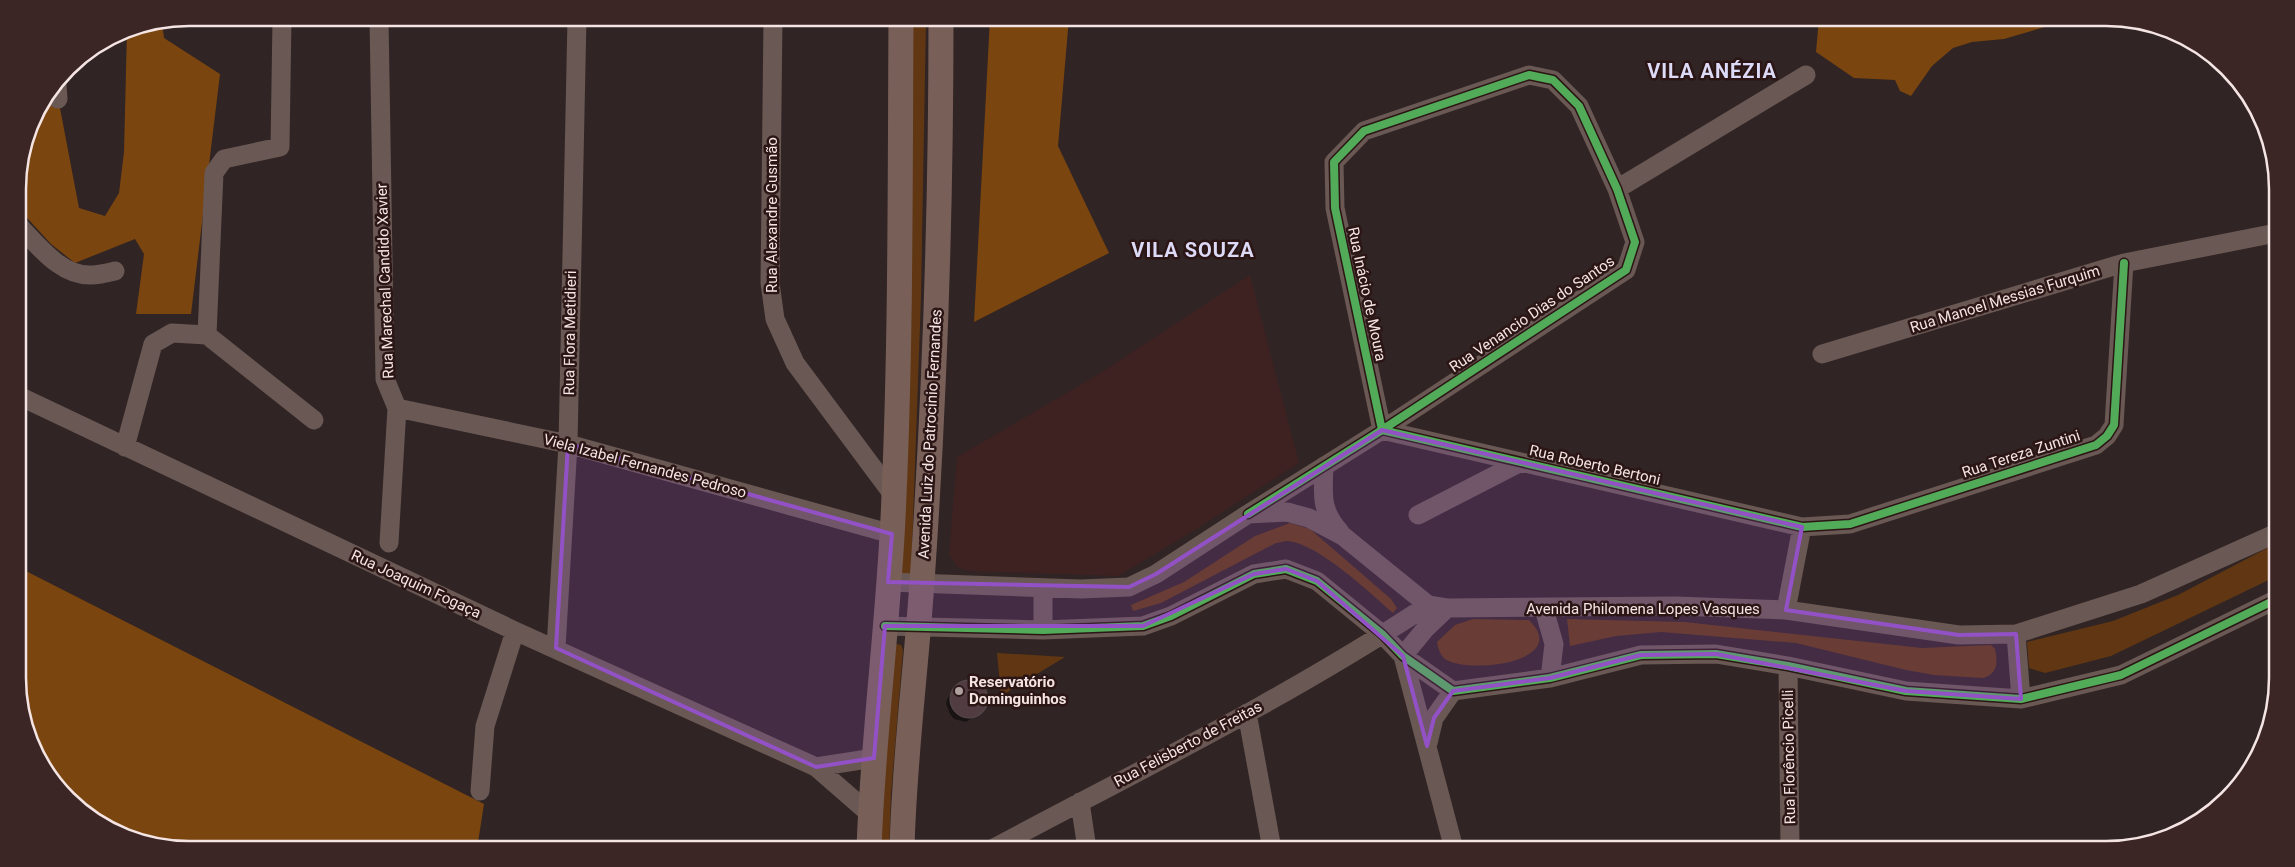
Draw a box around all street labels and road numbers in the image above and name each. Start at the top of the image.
street label: Rua Alexandre Gusmão [763,137,781,293]
street label: Rua Marechal Candido Xavier [373,183,397,379]
street label: Rua Inácio de Moura [1344,225,1390,363]
street label: Rua Venancio Dias do Santos [1446,252,1618,376]
street label: Rua Manoel Messias Furquim [1908,262,2102,336]
street label: Rua Flora Metidieri [560,270,580,396]
street label: Avenida Luiz do Patrocinio Fernandes [914,309,946,559]
street label: Rua Tereza Zuntini [1960,426,2082,482]
street label: Viela Izabel Fernandes Pedroso [542,430,748,502]
street label: Rua Roberto Bertoni [1528,441,1662,489]
street label: Rua Joaquim Fogaça [348,546,484,622]
street label: Avenida Philomena Lopes Vasques [1526,600,1760,618]
street label: Rua Florêncio Picelli [1779,690,1799,824]
street label: Rua Felisberto de Freitas [1111,697,1265,791]

